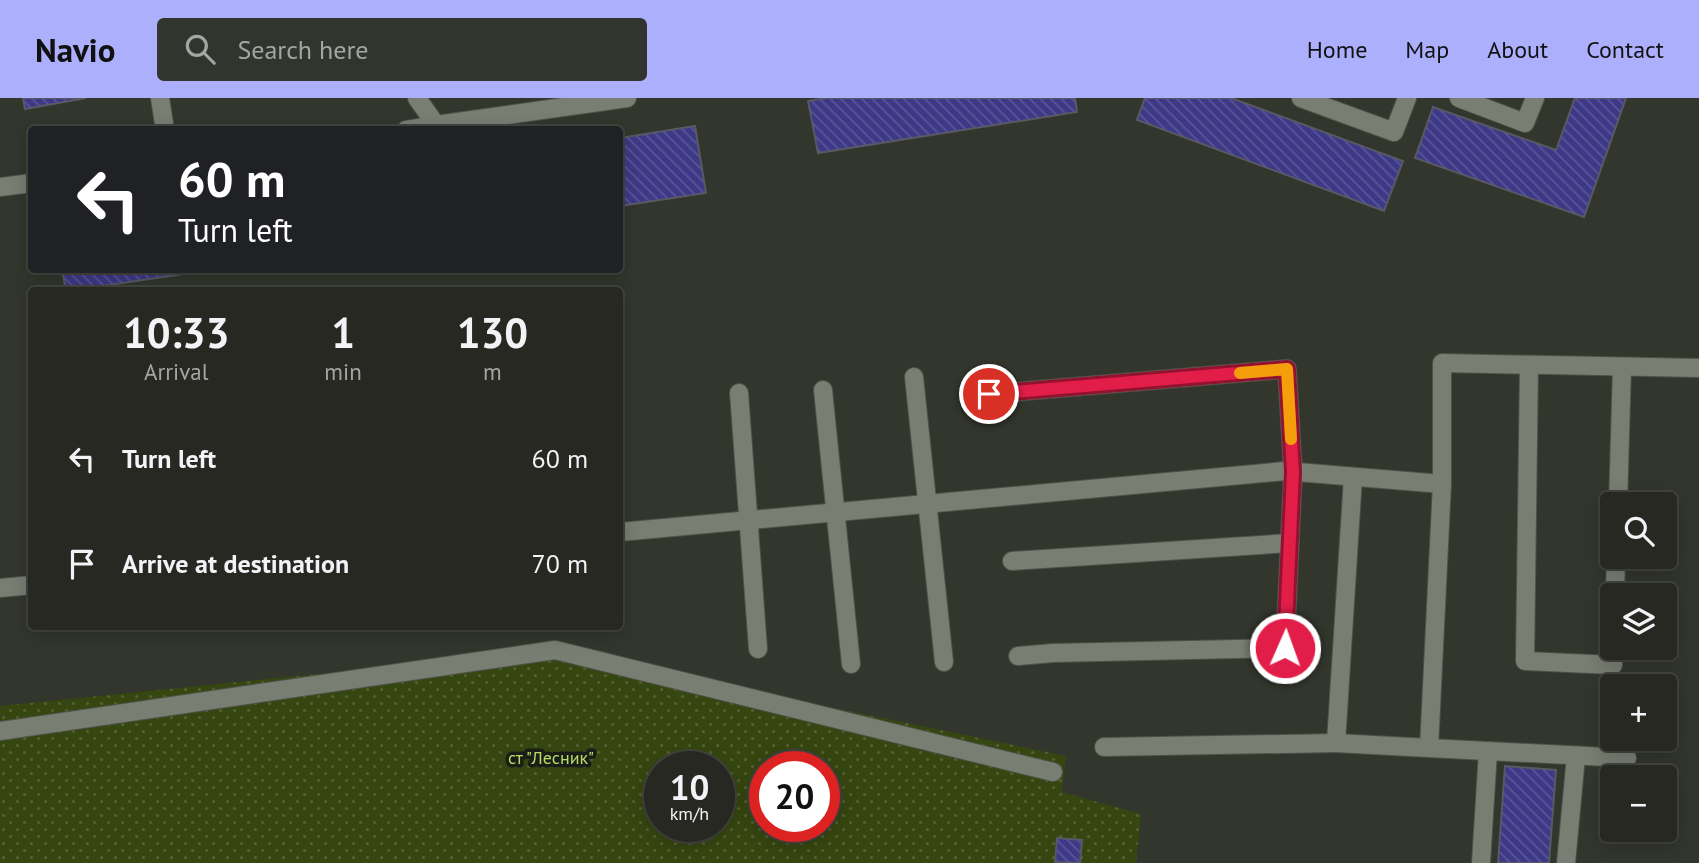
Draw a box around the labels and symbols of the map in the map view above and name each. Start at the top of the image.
pin [959,364,1019,424]
position arrow [1248,611,1322,685]
park label: ст "Лесник" [508,746,594,769]
speed limit sign: 20 [749,751,840,842]

